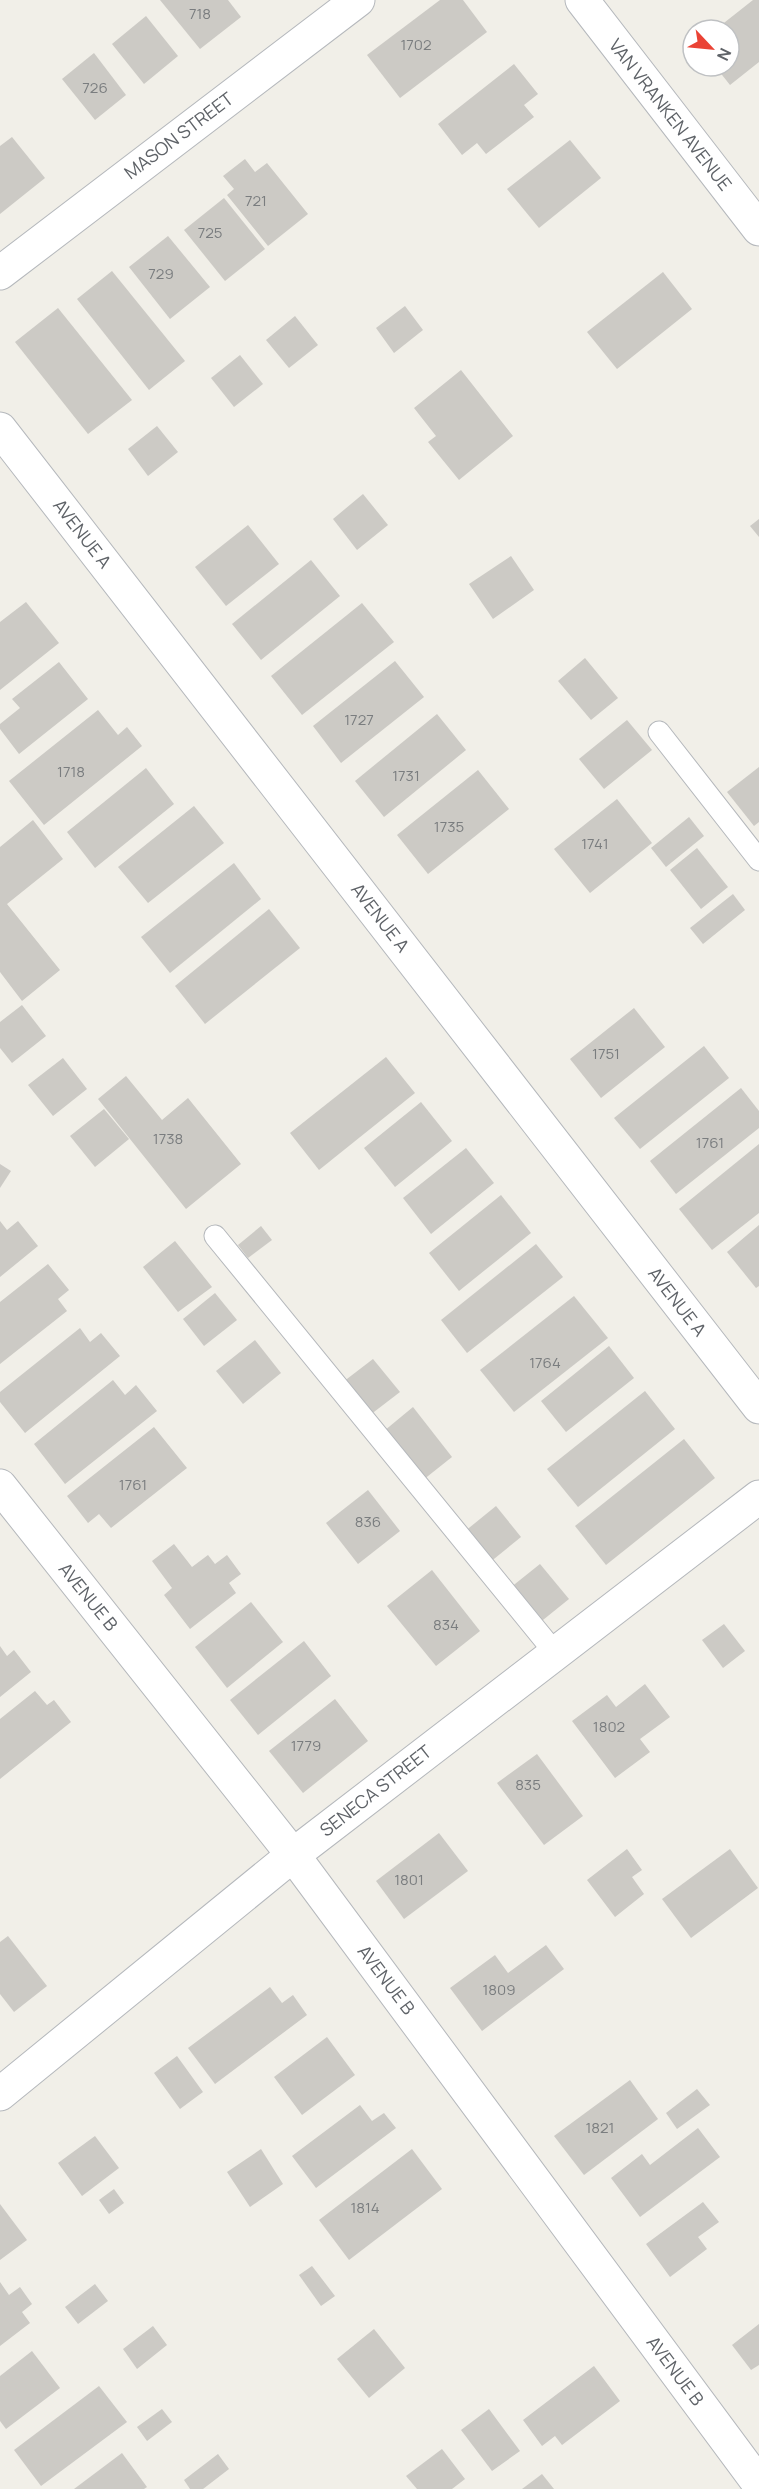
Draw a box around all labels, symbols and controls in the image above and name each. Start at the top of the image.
house number: 718 [189,3,211,24]
north arrow [681,18,741,78]
house number: 1702 [400,34,432,55]
street label: VAN VRANKEN AVENUE [604,35,736,195]
house number: 726 [82,77,108,98]
street label: MASON STREET [119,86,238,184]
house number: 721 [245,190,267,211]
house number: 725 [198,222,222,243]
house number: 729 [148,263,174,284]
street label: AVENUE A [48,494,118,573]
house number: 1727 [344,709,374,730]
house number: 1718 [57,761,85,782]
house number: 1731 [392,765,420,786]
house number: 1735 [434,816,464,837]
house number: 1741 [581,833,609,854]
street label: AVENUE A [346,878,416,957]
house number: 1751 [592,1043,620,1064]
house number: 1738 [153,1128,183,1149]
house number: 1761 [696,1132,724,1153]
street label: AVENUE A [643,1262,713,1341]
house number: 1764 [529,1352,561,1373]
house number: 1761 [119,1474,147,1495]
house number: 836 [355,1511,381,1532]
street label: AVENUE B [54,1557,124,1635]
house number: 834 [433,1614,459,1635]
house number: 1802 [593,1716,625,1737]
house number: 1779 [291,1735,321,1756]
street label: SENECA STREET [315,1739,436,1841]
house number: 835 [515,1774,541,1795]
house number: 1801 [394,1869,424,1890]
street label: AVENUE B [353,1940,421,2019]
house number: 1809 [482,1979,516,2000]
house number: 1821 [586,2117,614,2138]
house number: 1814 [350,2197,380,2218]
street label: AVENUE B [642,2331,710,2410]

